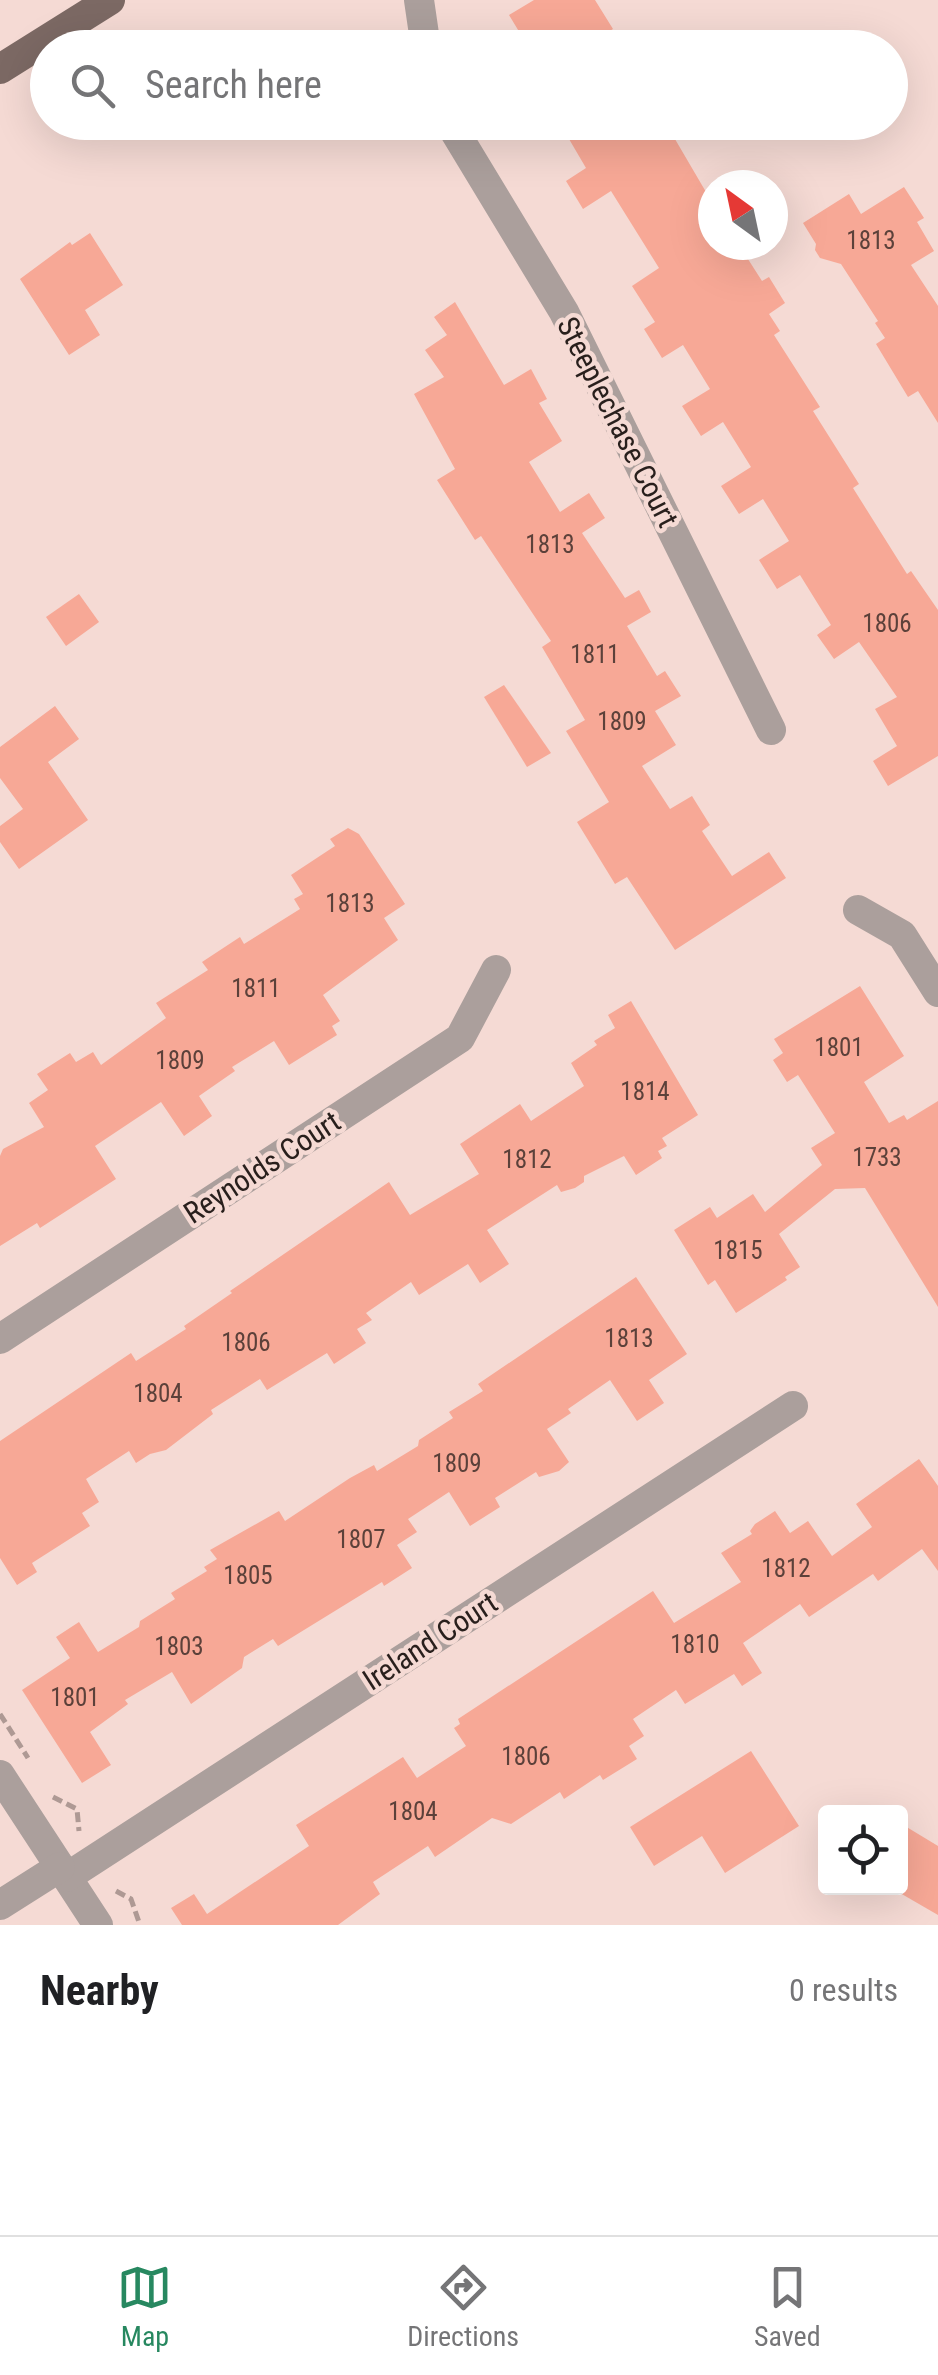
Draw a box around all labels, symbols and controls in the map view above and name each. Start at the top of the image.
search box [30,30,908,140]
icon: search [65,58,120,113]
text: Search here [145,63,322,107]
north arrow [698,170,788,260]
house number: 1813 [846,226,896,255]
street label: Steeplechase Court [550,311,686,533]
house number: 1813 [525,530,575,559]
house number: 1806 [862,609,912,638]
house number: 1811 [570,640,620,669]
house number: 1809 [597,707,647,736]
house number: 1813 [325,889,375,918]
house number: 1811 [231,974,281,1003]
house number: 1801 [814,1033,864,1062]
house number: 1809 [155,1046,205,1075]
house number: 1814 [620,1077,670,1106]
street label: Reynolds Court [177,1103,347,1231]
house number: 1733 [852,1143,902,1172]
house number: 1812 [502,1145,552,1174]
house number: 1815 [713,1236,763,1265]
house number: 1813 [604,1324,654,1353]
house number: 1806 [221,1328,271,1357]
house number: 1804 [133,1379,183,1408]
house number: 1809 [432,1449,482,1478]
house number: 1807 [336,1525,386,1554]
house number: 1812 [761,1554,811,1583]
house number: 1805 [223,1561,273,1590]
street label: Ireland Court [356,1585,504,1697]
house number: 1810 [670,1630,720,1659]
house number: 1803 [154,1632,204,1661]
house number: 1801 [50,1683,100,1712]
house number: 1806 [501,1742,551,1771]
house number: 1804 [388,1797,438,1826]
map controls [818,1805,908,1895]
button: locate [818,1805,908,1895]
text: Nearby [40,1966,159,2015]
text: 0 results [789,1971,898,2009]
tab: Map [117,2260,172,2353]
tab: Directions [407,2260,519,2353]
tab: Saved [754,2260,821,2353]

